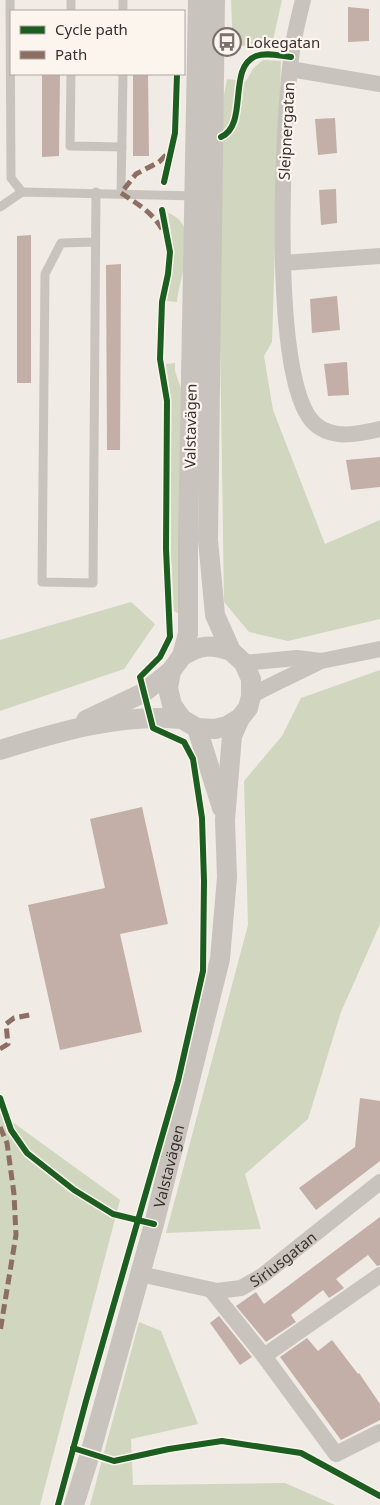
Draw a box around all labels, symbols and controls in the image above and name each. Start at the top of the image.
legend [10,10,185,75]
text: Cycle path [55,19,128,39]
bus stop icon: Lokegatan [212,27,242,57]
place label: Lokegatan [246,32,320,52]
text: Path [55,44,87,64]
street label: Sleipnergatan [273,81,299,181]
street label: Valstavägen [179,383,201,469]
street label: Valstavägen [148,1122,188,1210]
street label: Siriusgatan [246,1227,320,1291]

